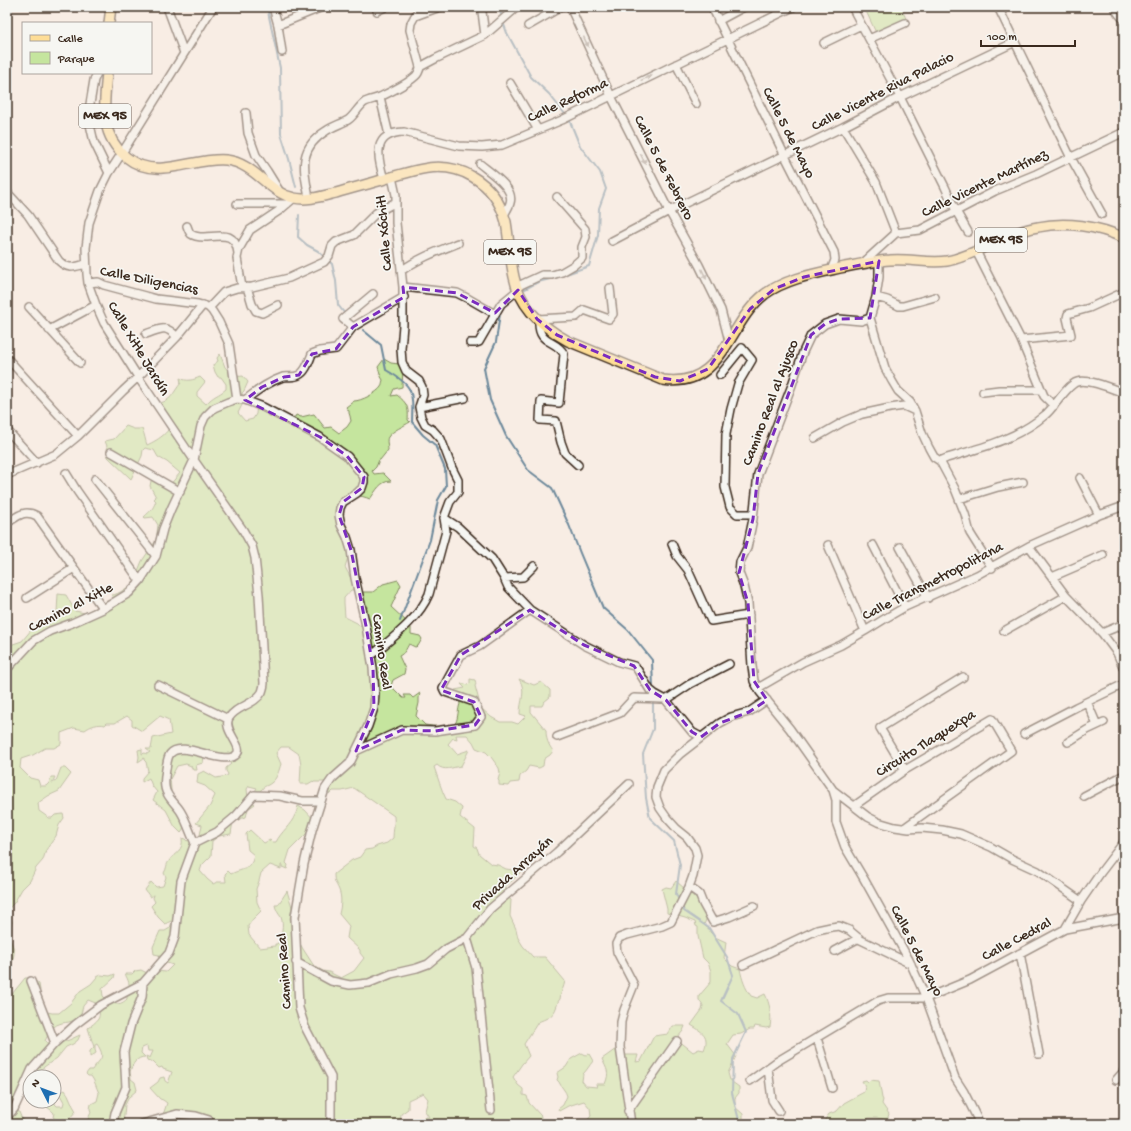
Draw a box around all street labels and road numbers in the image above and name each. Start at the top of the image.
street label: Calle Vicente Riva Palacio [809,48,957,136]
street label: Calle Reforma [525,74,612,127]
street label: Calle 5 de Mayo [757,84,819,182]
road number: MEX 95 [79,104,131,128]
street label: Calle 5 de Febrero [629,113,697,224]
street label: Calle Vicente Martínez [919,145,1051,222]
street label: Calle Xóchitl [373,194,397,272]
road number: MEX 95 [975,228,1027,252]
road number: MEX 95 [484,240,536,264]
street label: Calle Diligencias [98,263,200,299]
street label: Calle Xitle Jardín [103,298,173,400]
street label: Camino Real al Ajusco [739,337,803,469]
street label: Calle Transmetropolitana [860,538,1007,625]
street label: Camino al Xitle [26,579,116,637]
street label: Camino Real [367,613,395,691]
street label: Circuito Tlaquexpa [873,706,980,782]
street label: Privada Arrayán [468,833,557,916]
street label: Calle 5 de Mayo [885,902,947,1000]
street label: Calle Cedral [979,914,1055,966]
street label: Camino Real [273,932,297,1010]

